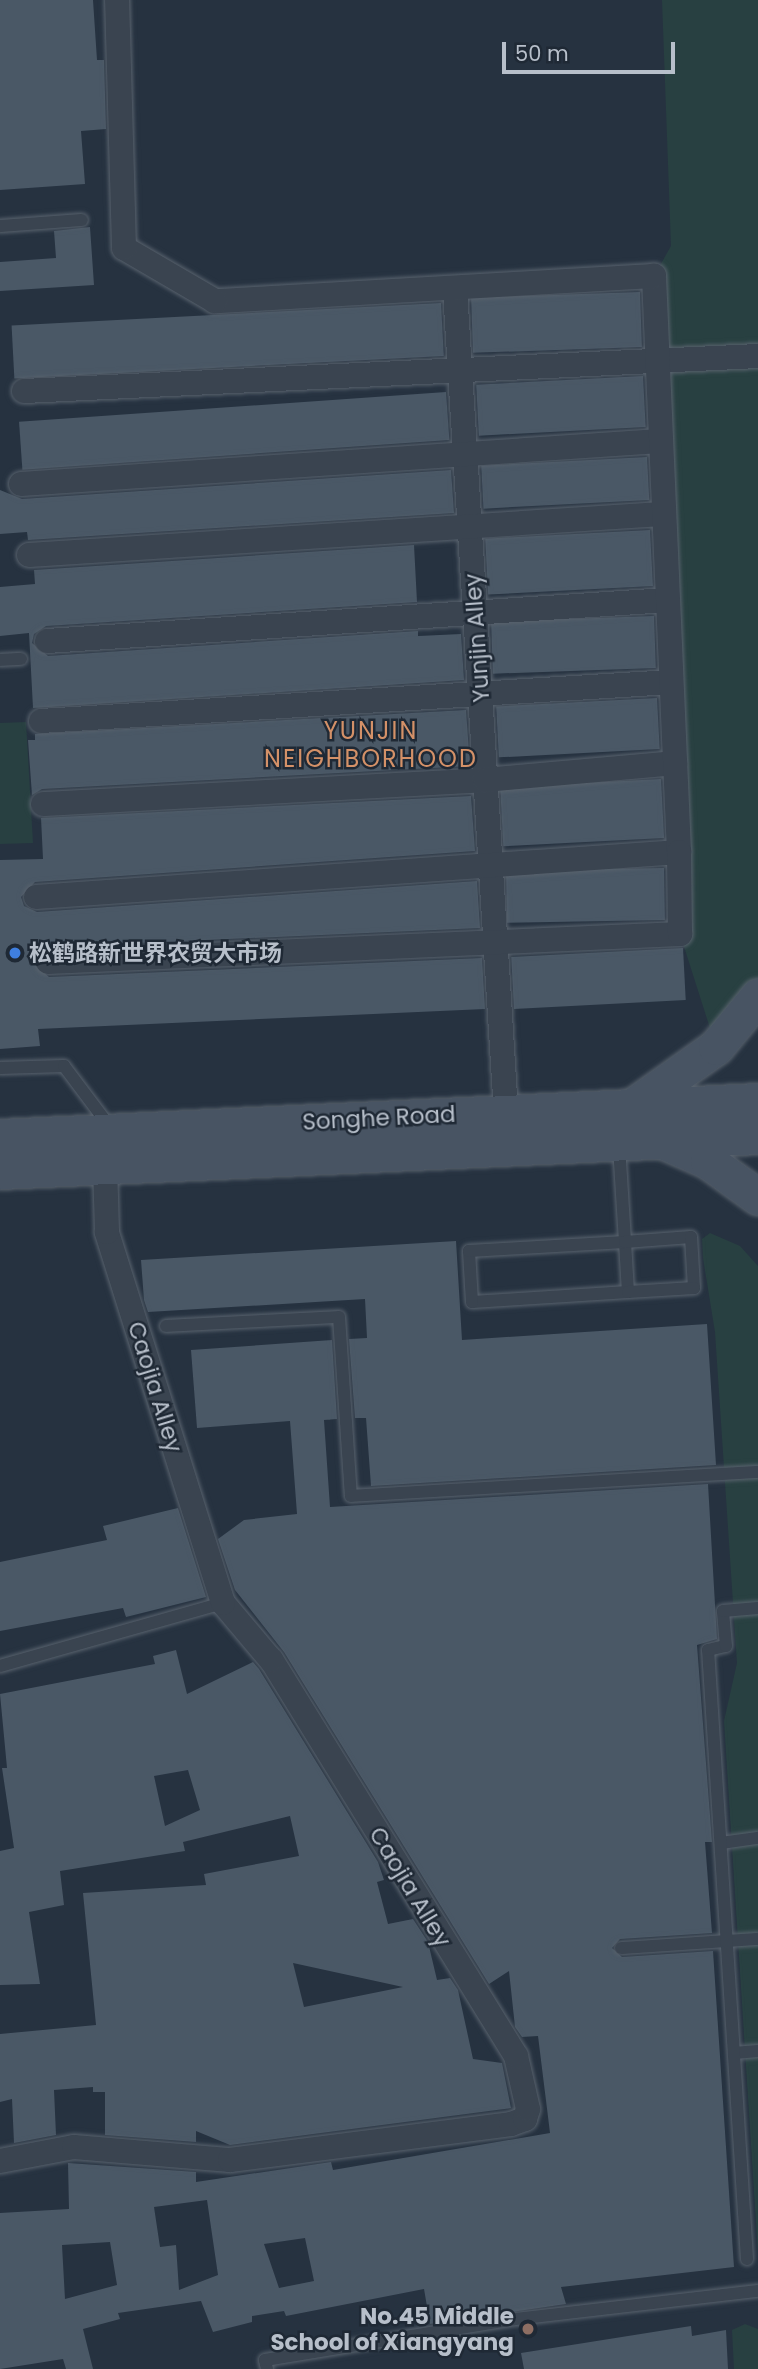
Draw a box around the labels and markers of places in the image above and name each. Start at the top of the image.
place label: 松鹤路新世界农贸大市场 [29,939,282,967]
marker: 松鹤路新世界农贸大市场 [7,945,23,961]
place label: No.45 Middle School of Xiangyang [270,2302,514,2356]
marker: No.45 Middle School of Xiangyang [520,2321,536,2337]

